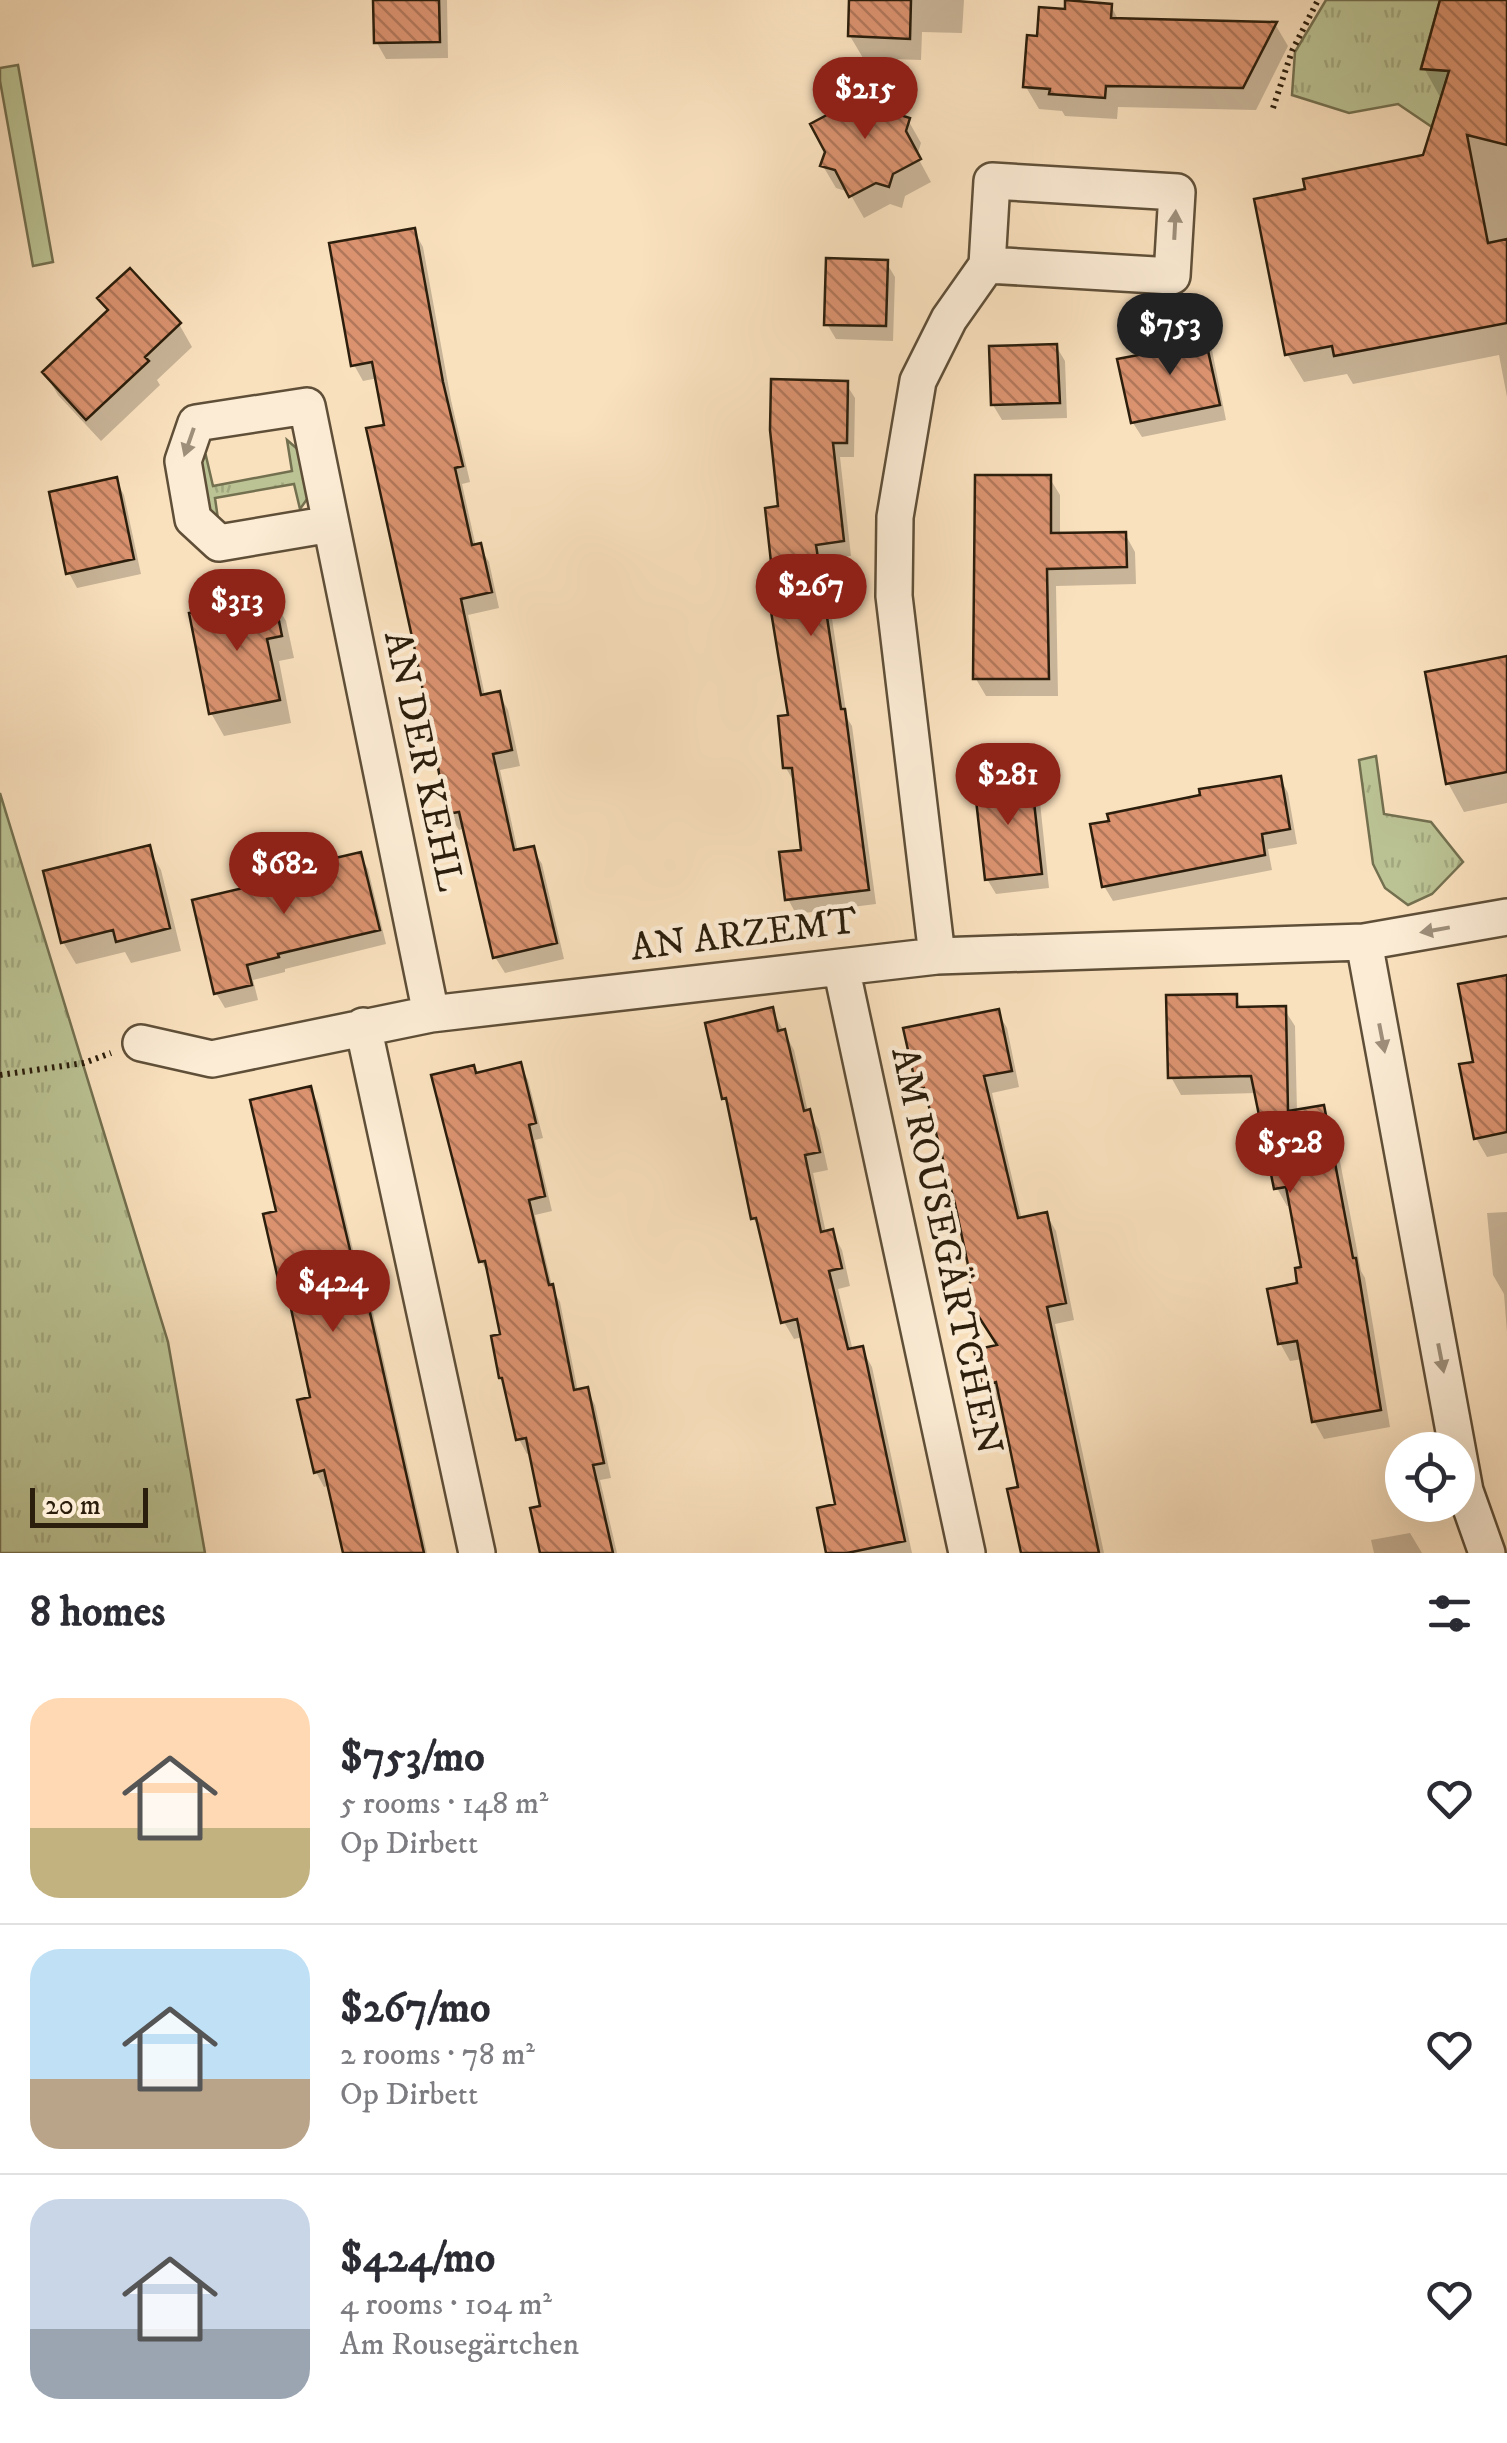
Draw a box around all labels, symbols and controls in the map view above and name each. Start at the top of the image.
pin: $215 [806,57,924,142]
text: $215 [835,69,895,109]
one-way arrow [1167,208,1183,240]
pin: $753 [1111,293,1229,378]
text: $753 [1139,305,1201,345]
one-way arrow [181,428,196,458]
pin: $267 [752,554,870,639]
text: $267 [778,566,844,606]
pin: $313 [178,569,296,654]
text: $313 [210,581,264,621]
street label: AN DER KEHL [372,627,474,895]
pin: $281 [949,743,1067,828]
text: $281 [978,755,1038,795]
pin: $682 [225,832,343,917]
text: $682 [251,844,317,884]
street label: AN ARZEMT [628,897,860,973]
one-way arrow [1420,922,1451,938]
one-way arrow [1374,1023,1390,1054]
street label: AM ROUSEGÄRTCHEN [879,1043,1013,1459]
pin: $528 [1231,1111,1349,1196]
text: $528 [1257,1123,1323,1163]
pin: $424 [274,1250,392,1335]
text: $424 [298,1262,368,1302]
one-way arrow [1434,1343,1449,1374]
map controls [1385,1432,1475,1522]
button: locate [1385,1432,1475,1522]
scale bar [30,1483,148,1528]
text: 20 m [45,1488,101,1523]
icon: filters [1422,1586,1477,1641]
text: 8 homes [30,1587,165,1639]
text: $753/mo [340,1732,485,1784]
icon: home [110,1738,230,1858]
icon: heart [1422,1771,1477,1826]
text: 5 rooms · 148 m² [340,1784,548,1824]
text: Op Dirbett [340,1824,478,1864]
text: $267/mo [340,1983,490,2035]
icon: home [110,1989,230,2109]
icon: heart [1422,2022,1477,2077]
text: 2 rooms · 78 m² [340,2035,535,2075]
text: Op Dirbett [340,2075,478,2115]
text: $424/mo [340,2233,495,2285]
icon: home [110,2239,230,2359]
icon: heart [1422,2272,1477,2327]
text: 4 rooms · 104 m² [340,2285,552,2325]
text: Am Rousegärtchen [340,2325,579,2365]

